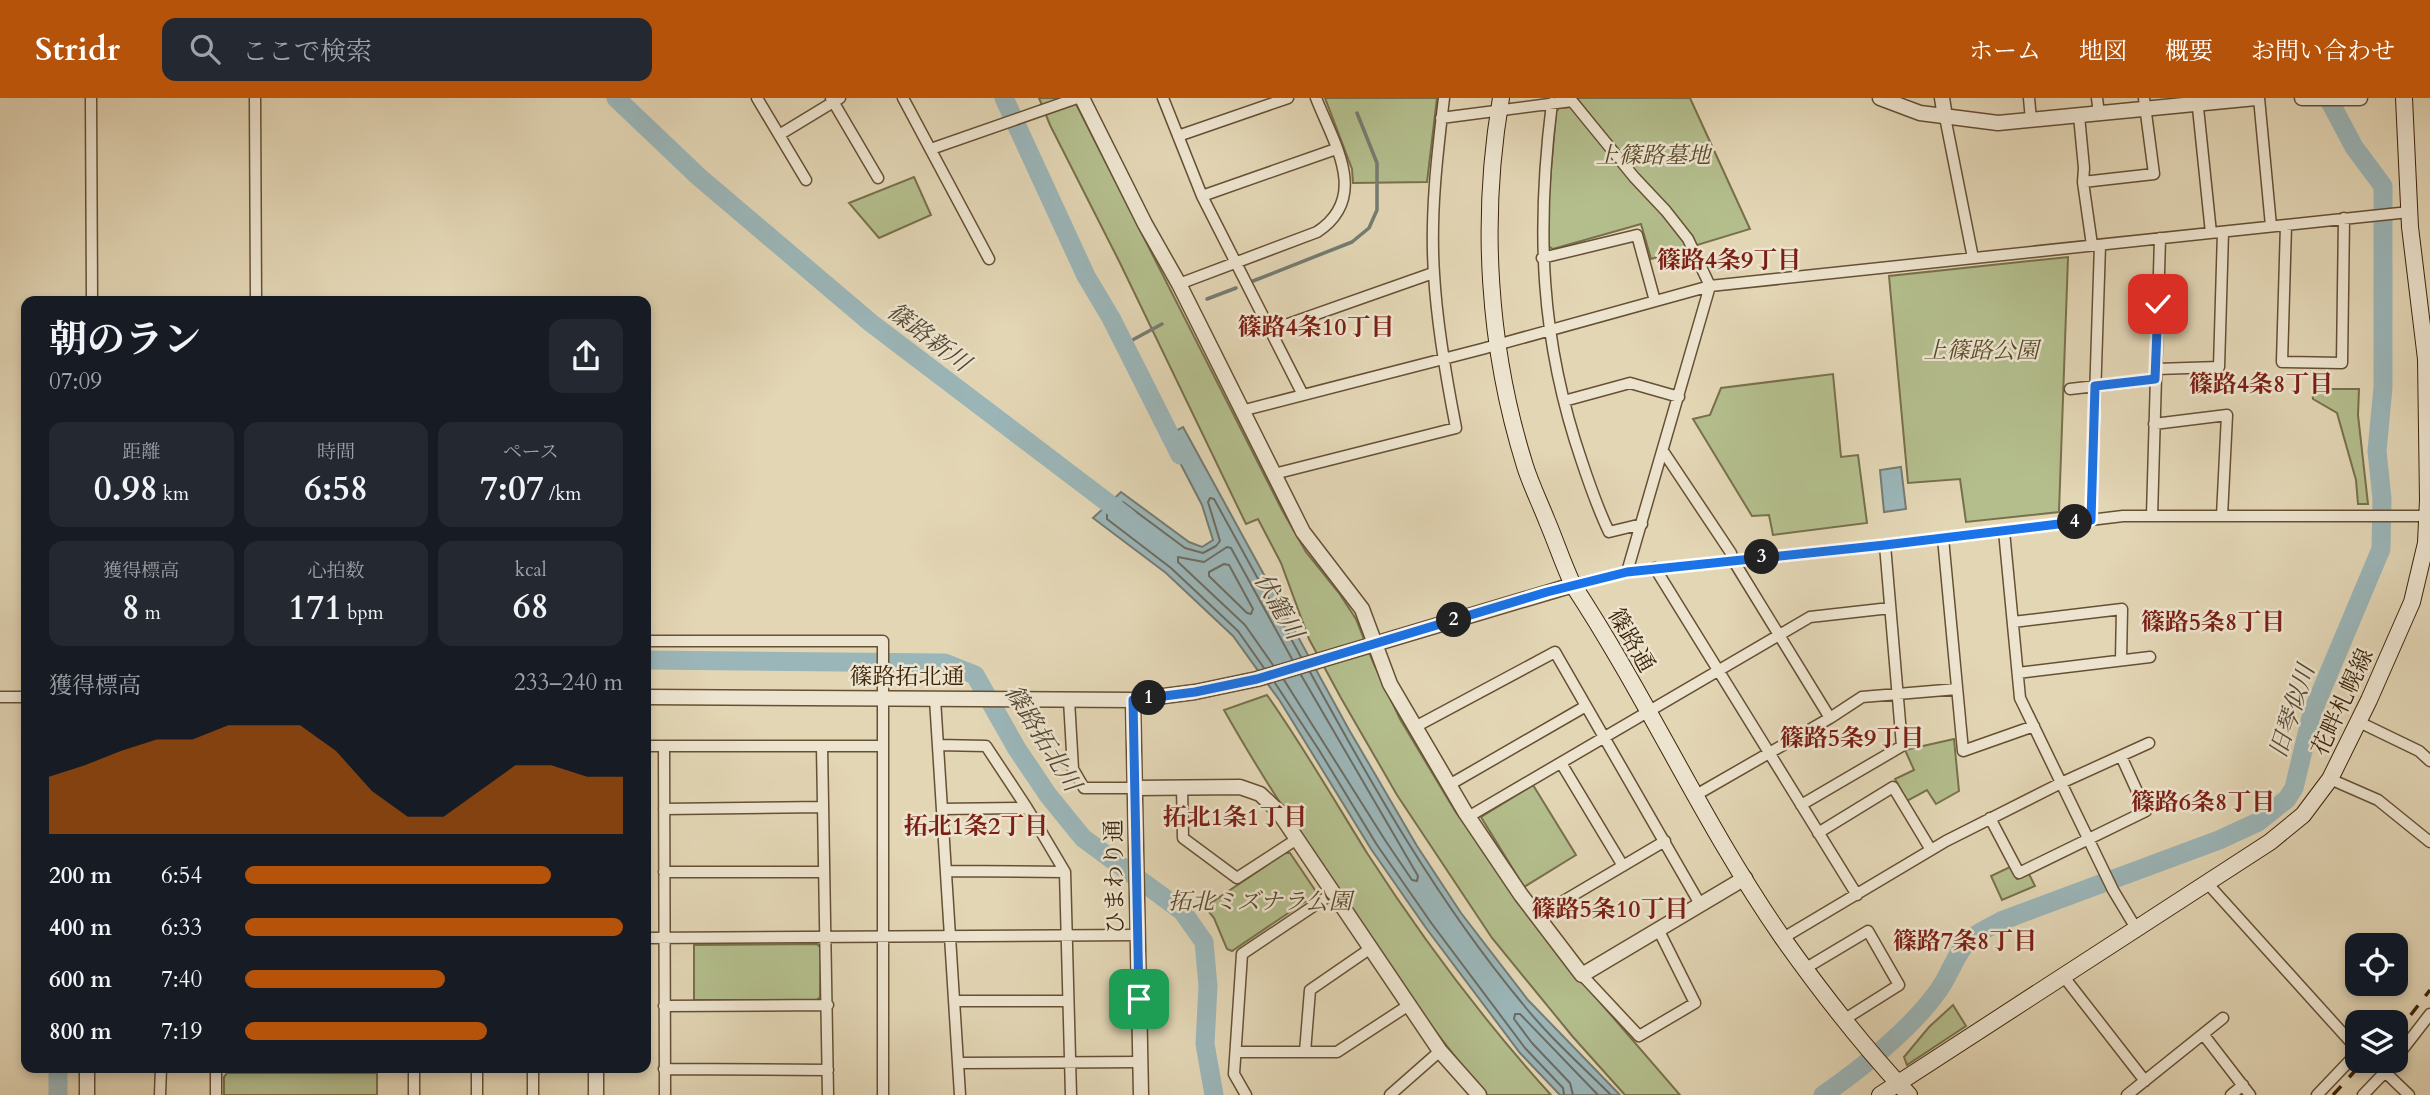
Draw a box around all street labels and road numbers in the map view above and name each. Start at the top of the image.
street label: 篠路通 [1601,603,1662,678]
street label: 花畔札幌線 [2304,644,2381,761]
street label: 篠路拓北通 [850,661,965,692]
street label: ひまわり通 [1098,819,1131,935]

